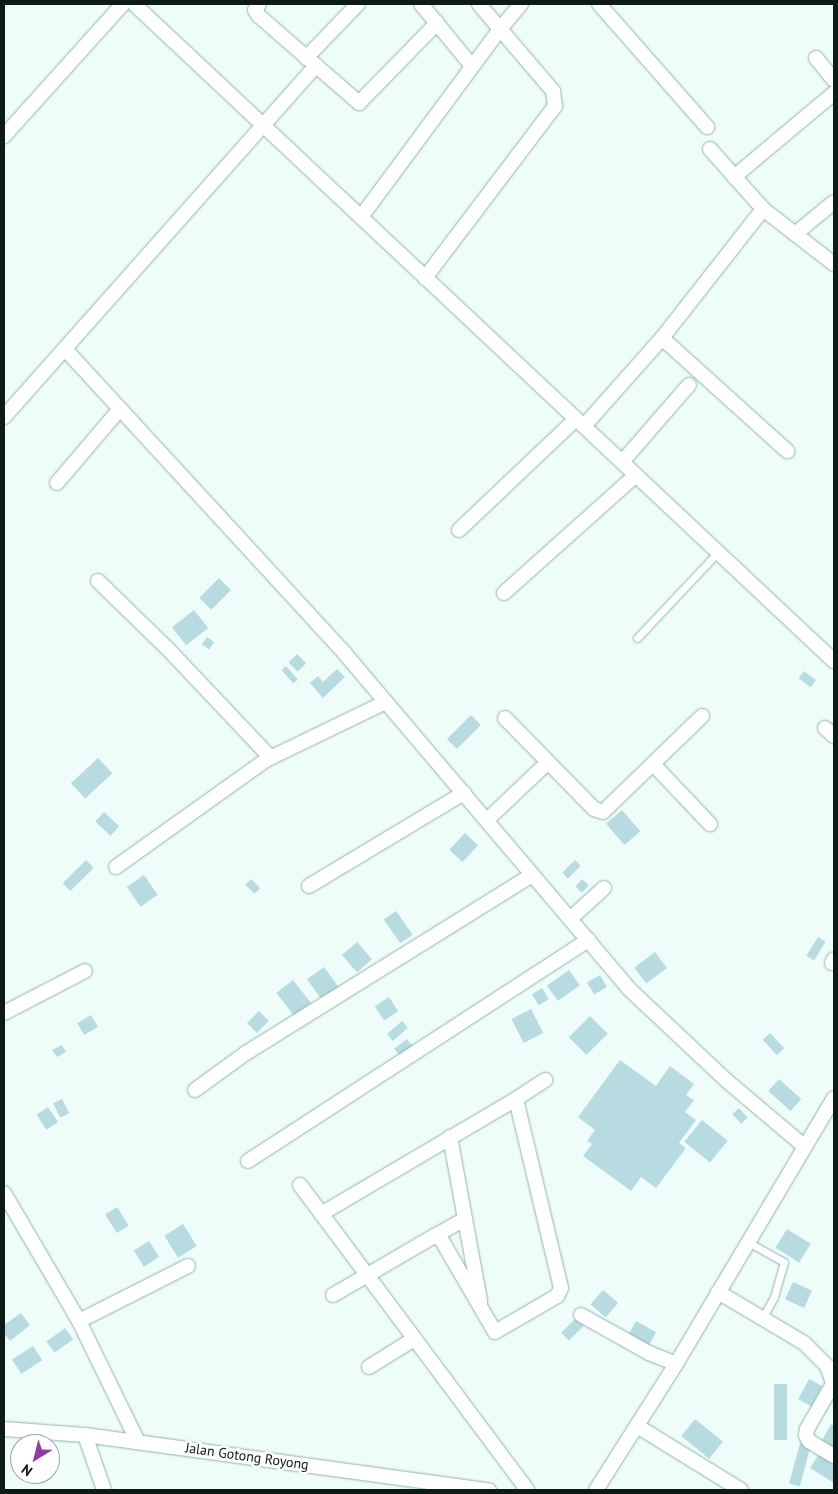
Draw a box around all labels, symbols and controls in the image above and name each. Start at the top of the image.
north arrow [10,1434,60,1484]
street label: Jalan Gotong Royong [184,1439,310,1473]
text: N [18,1460,36,1480]

